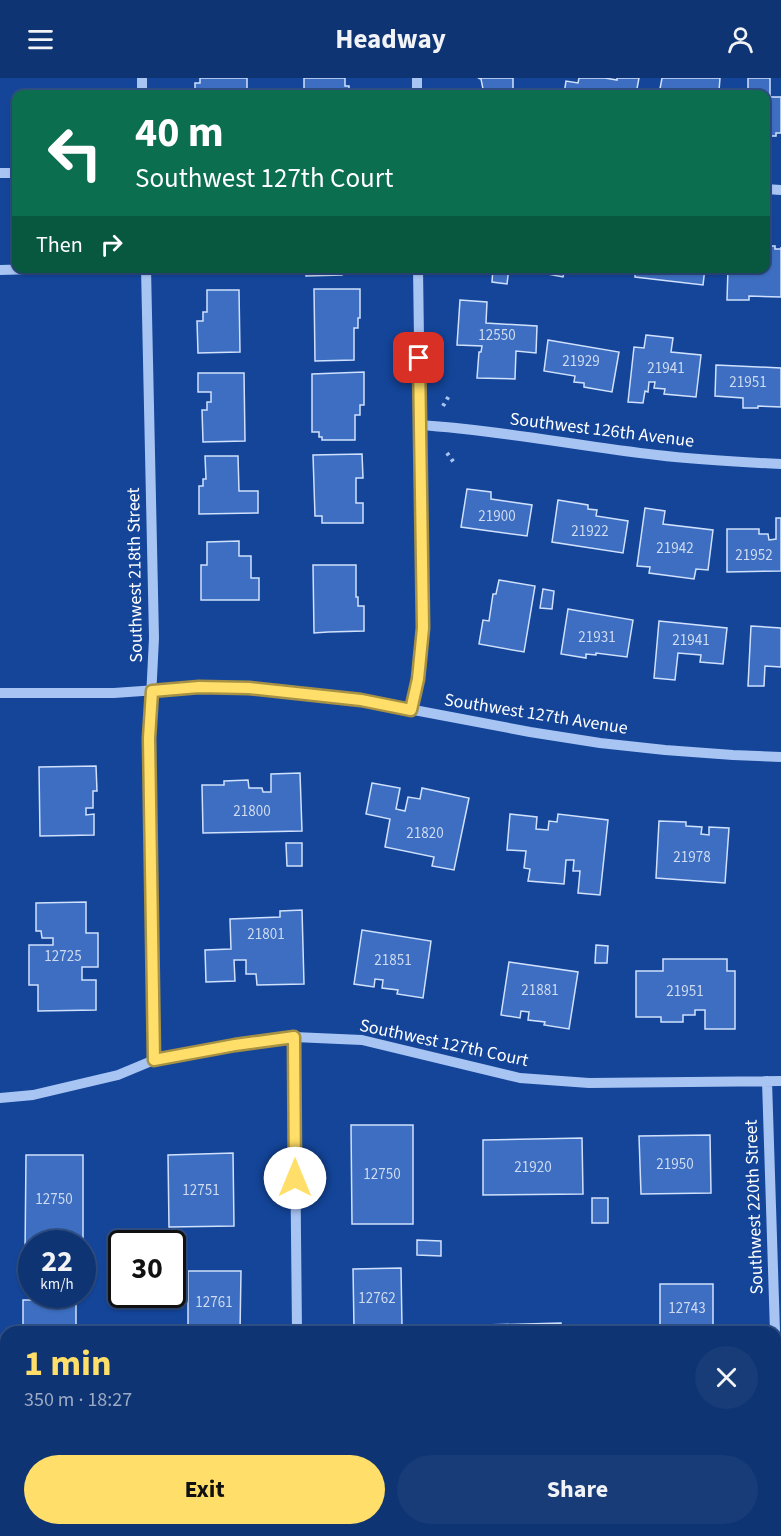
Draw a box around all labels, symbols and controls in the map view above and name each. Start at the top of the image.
text: Headway [335,20,446,59]
icon: menu [24,23,57,56]
icon: person [724,23,757,56]
text: 40 m [135,103,224,163]
icon: left [36,114,114,192]
text: Southwest 127th Court [135,159,393,198]
icon: right [95,228,128,261]
text: Then [36,229,83,261]
house number: 12550 [478,325,516,346]
pin [393,332,444,383]
icon: arrive [402,341,435,374]
house number: 21929 [562,351,600,372]
house number: 21941 [647,358,685,379]
house number: 21951 [729,372,767,393]
street label: Southwest 126th Avenue [508,406,696,454]
street label: Southwest 218th Street [121,487,149,663]
house number: 21900 [478,506,516,527]
house number: 21922 [571,521,609,542]
house number: 21942 [656,538,694,559]
house number: 21952 [735,545,773,566]
house number: 21931 [578,627,616,648]
house number: 21941 [672,630,710,651]
street label: Southwest 127th Avenue [442,687,630,741]
house number: 21800 [233,801,271,822]
house number: 21820 [406,823,444,844]
house number: 21978 [673,847,711,868]
house number: 21801 [247,924,285,945]
house number: 12725 [44,946,82,967]
house number: 21851 [374,950,412,971]
house number: 21881 [521,980,559,1001]
house number: 21951 [666,981,704,1002]
street label: Southwest 127th Court [357,1013,531,1073]
street label: Southwest 220th Street [738,1119,770,1295]
position arrow [263,1146,327,1210]
house number: 21950 [656,1154,694,1175]
house number: 21920 [514,1157,552,1178]
house number: 12750 [363,1164,401,1185]
house number: 12751 [182,1180,220,1201]
house number: 12750 [35,1189,73,1210]
speed limit sign: 30 [108,1230,186,1308]
text: 22 [41,1240,73,1283]
text: km/h [40,1274,74,1295]
house number: 12762 [358,1288,396,1309]
house number: 12761 [195,1292,233,1313]
house number: 12743 [668,1298,706,1319]
text: 1 min [24,1338,112,1389]
button: close [695,1346,758,1409]
text: 350 m · 18:27 [24,1386,132,1414]
button: Exit [24,1455,385,1524]
button: Share [397,1455,758,1524]

